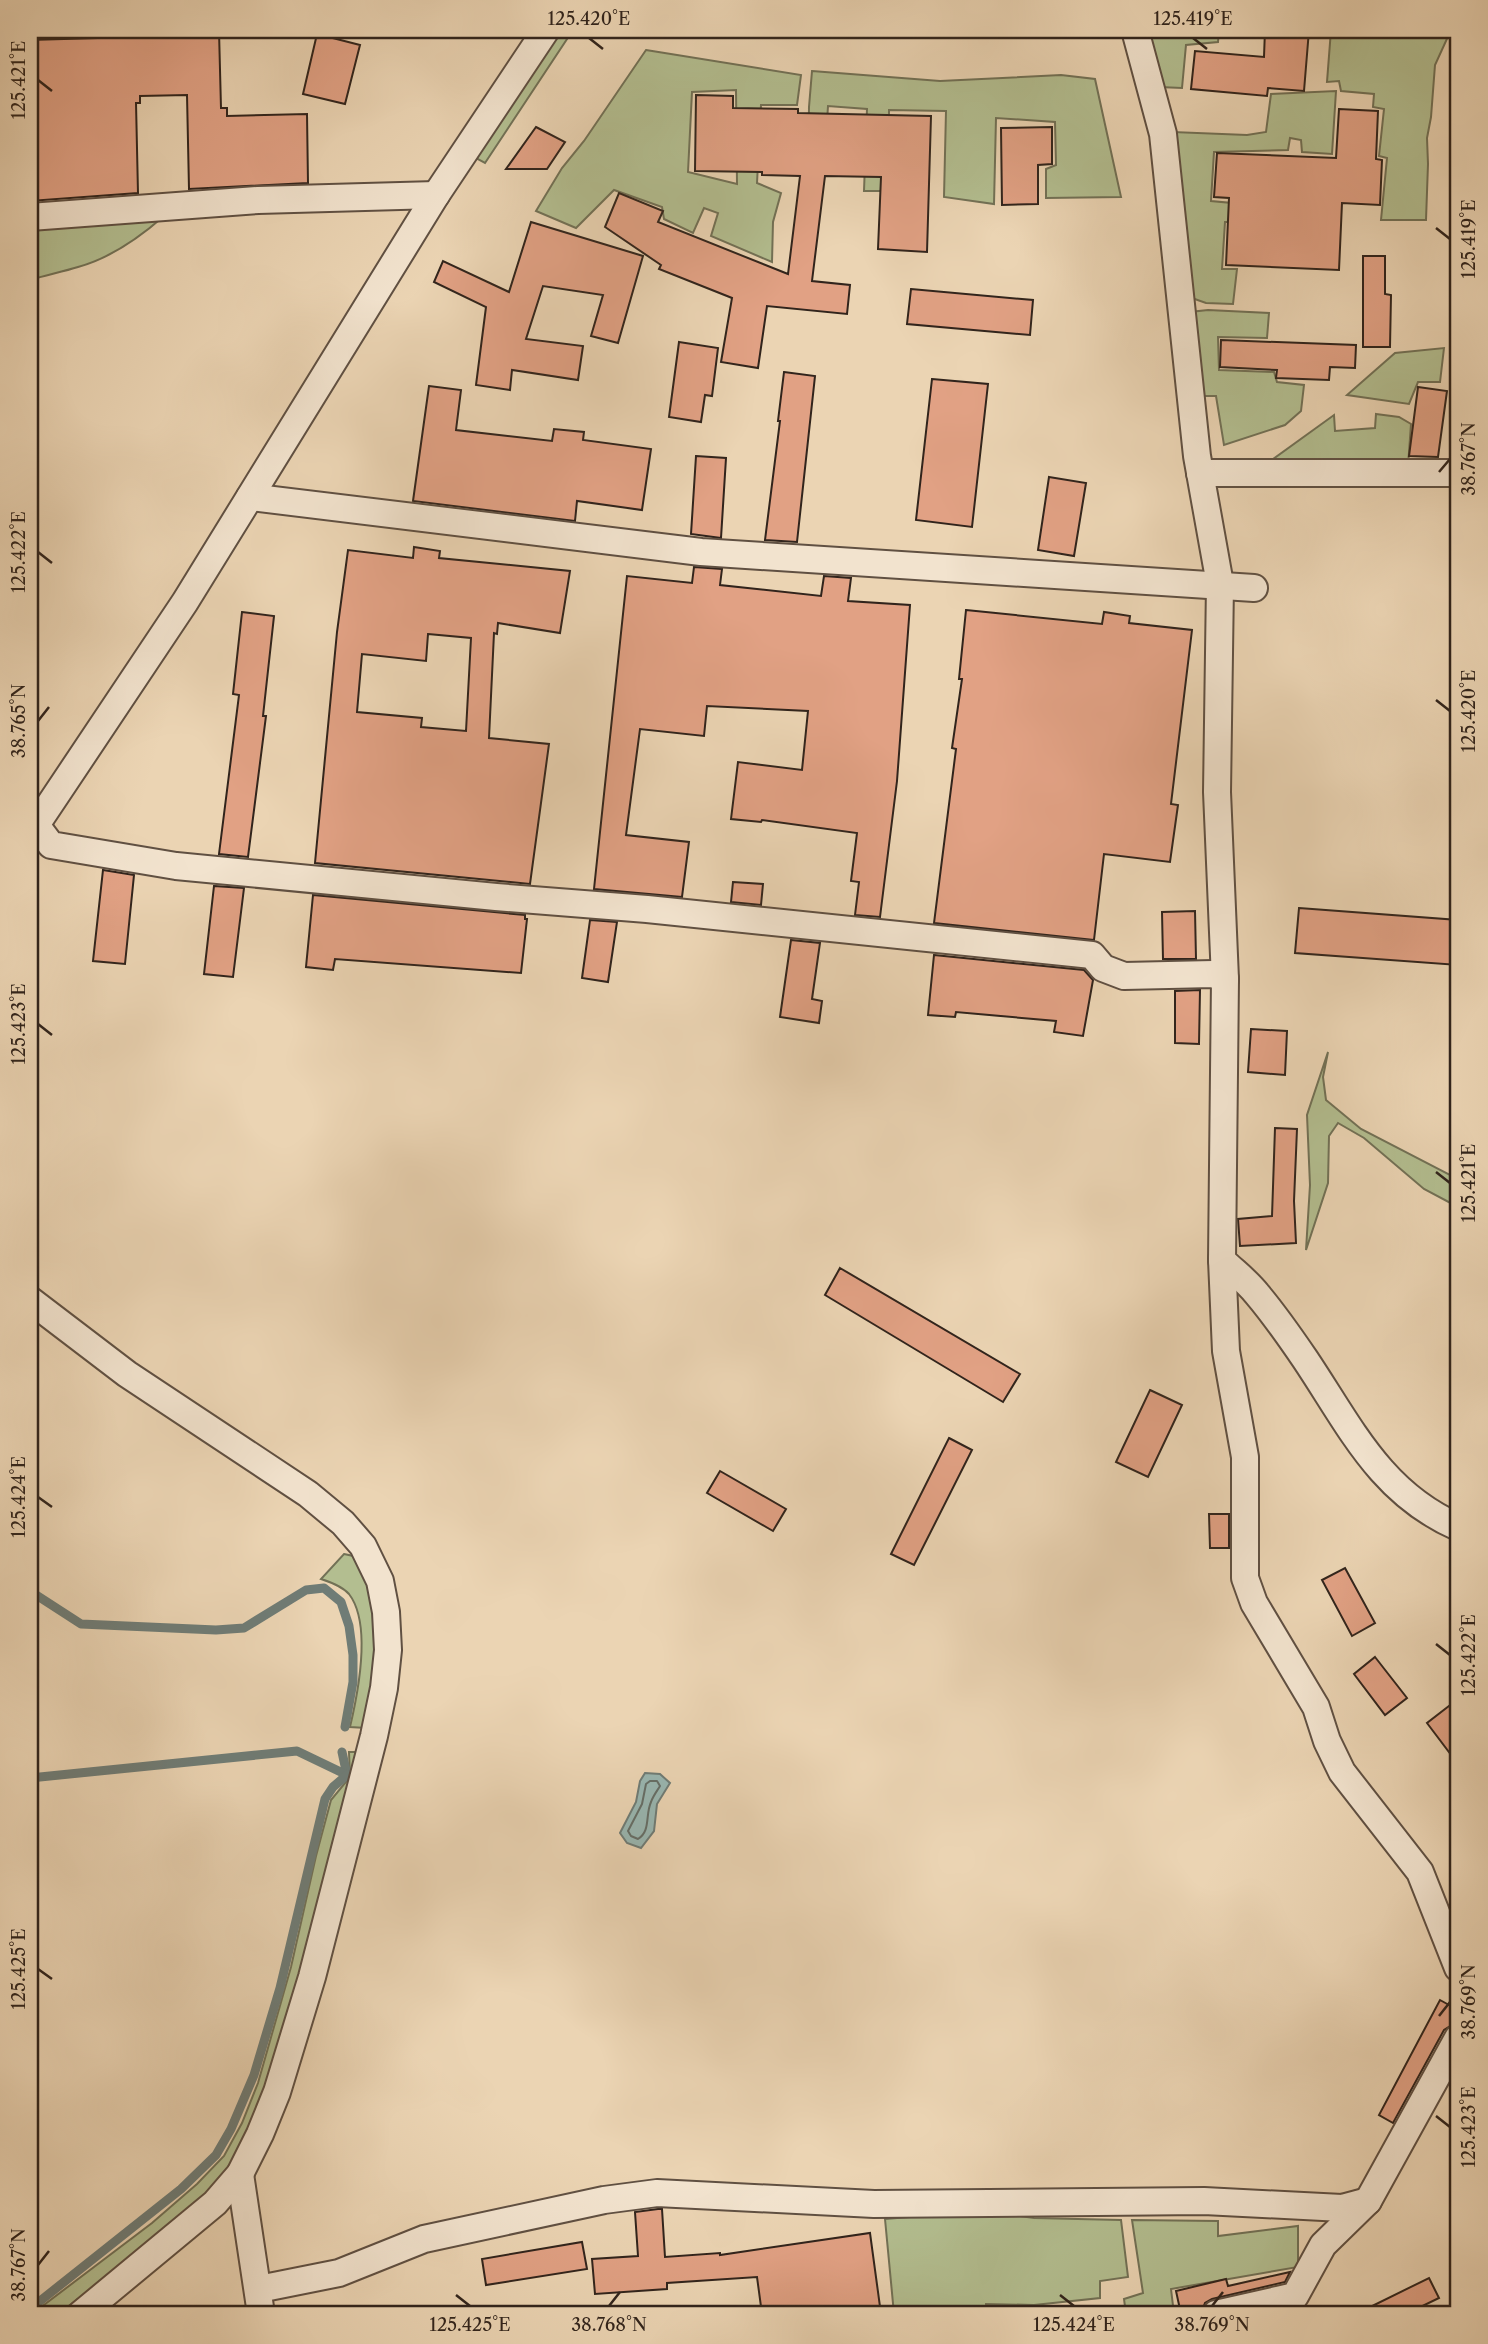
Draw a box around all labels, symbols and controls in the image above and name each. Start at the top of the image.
text: 125.420°E [548,8,631,30]
text: 125.419°E [1153,8,1233,30]
text: 125.421°E [8,41,30,119]
text: 125.419°E [1458,199,1480,279]
text: 38.767°N [1458,422,1480,496]
text: 125.422°E [8,511,30,593]
text: 125.420°E [1458,670,1480,753]
text: 38.765°N [8,683,30,758]
text: 125.423°E [8,983,30,1065]
text: 125.421°E [1458,1144,1480,1222]
text: 125.424°E [8,1456,30,1538]
text: 125.422°E [1458,1614,1480,1696]
text: 125.425°E [8,1928,30,2010]
text: 38.769°N [1458,1964,1480,2040]
text: 125.423°E [1458,2086,1480,2168]
text: 38.767°N [8,2228,30,2302]
text: 125.425°E [429,2314,511,2336]
text: 38.768°N [571,2314,647,2336]
text: 125.424°E [1033,2314,1115,2336]
text: 38.769°N [1174,2314,1250,2336]

